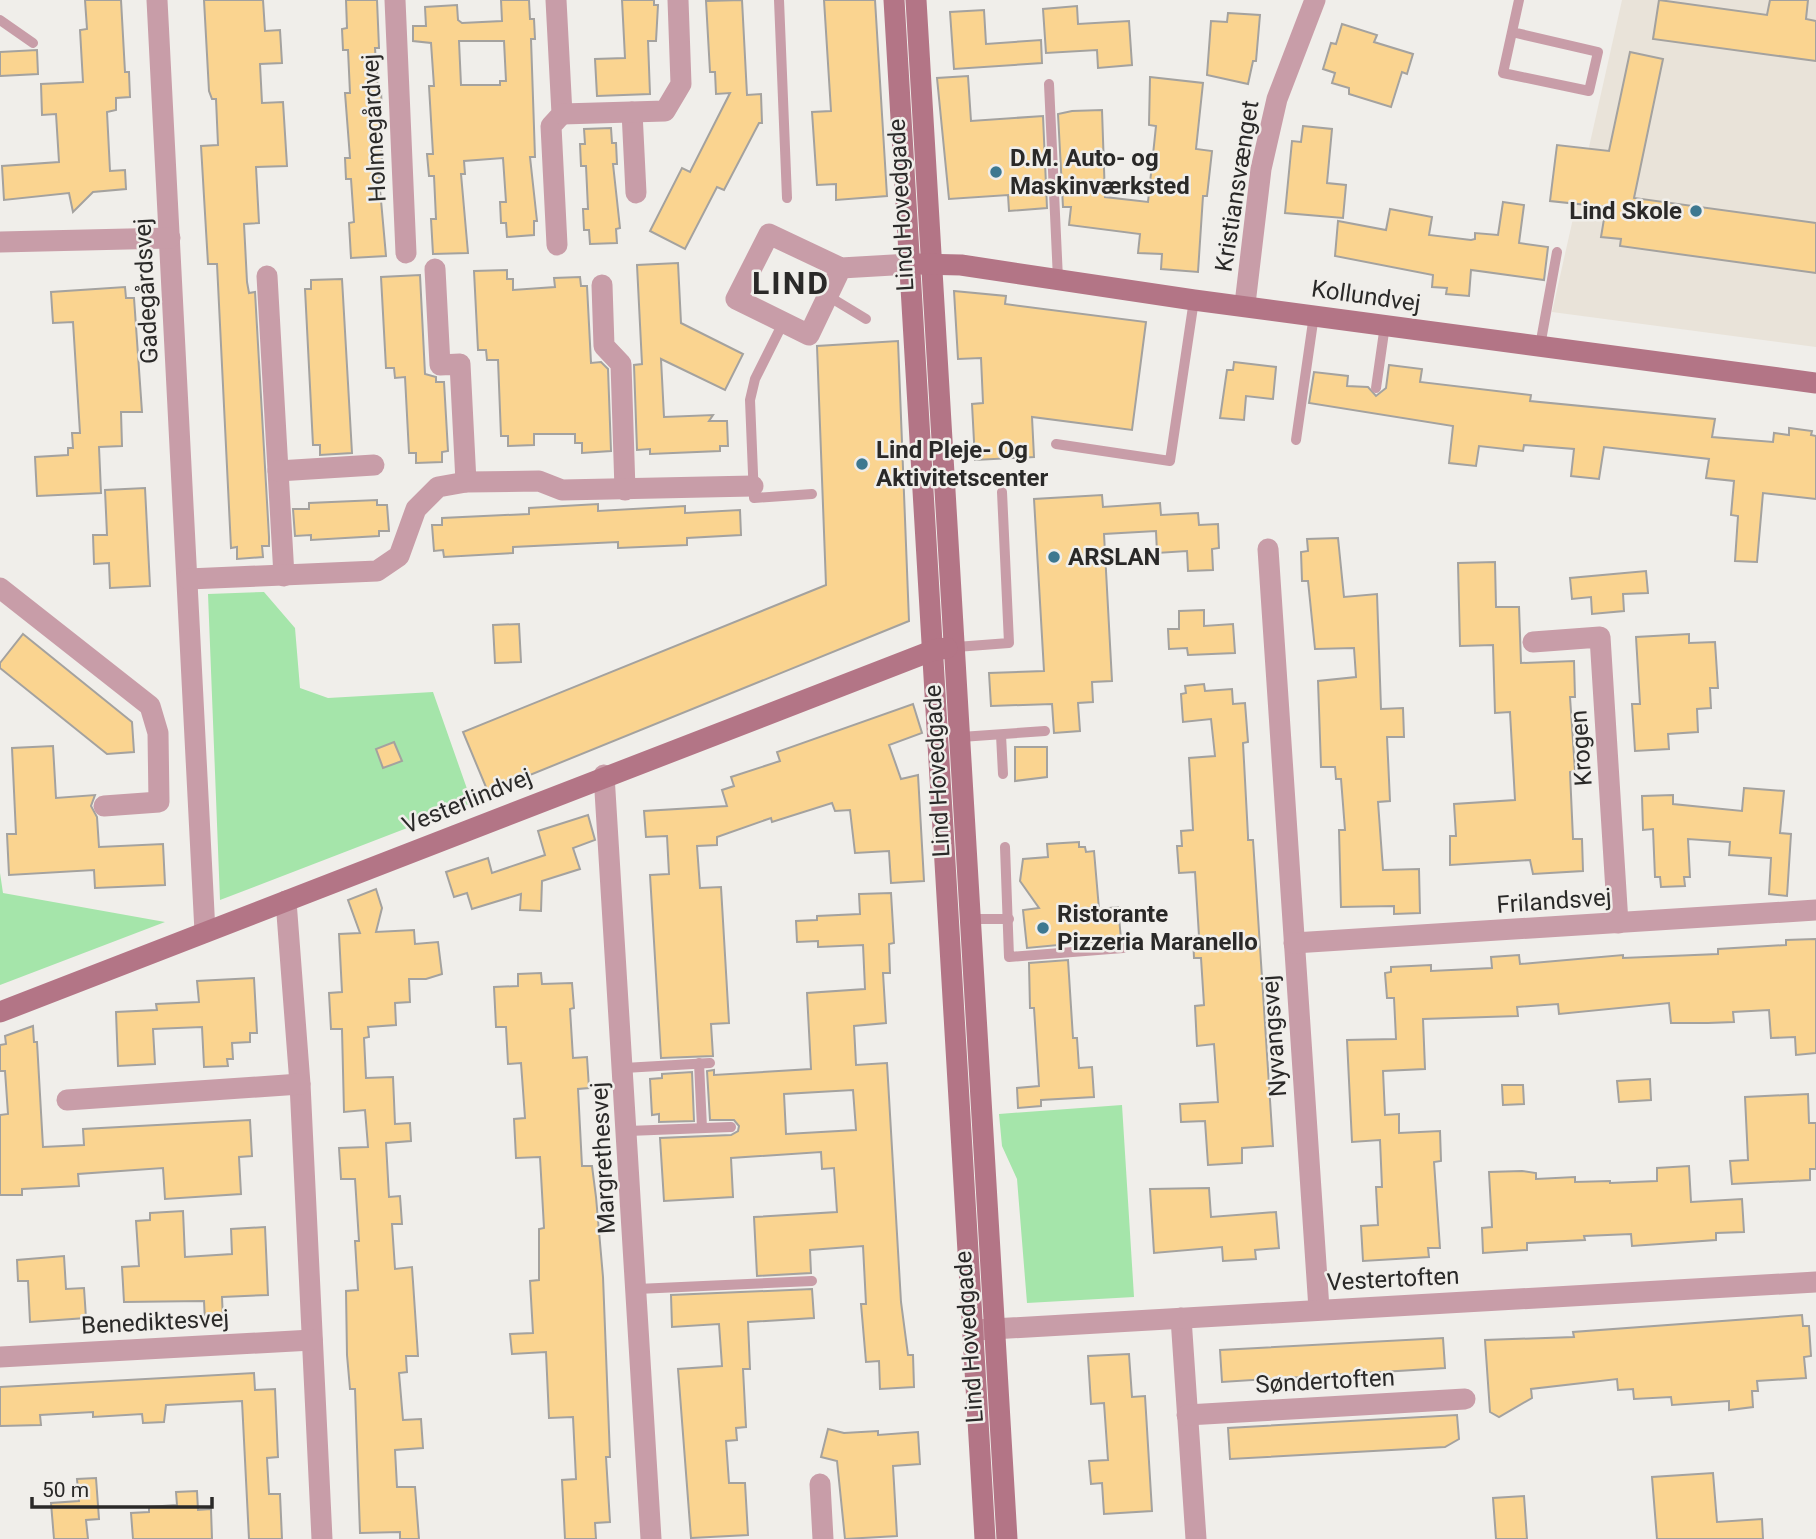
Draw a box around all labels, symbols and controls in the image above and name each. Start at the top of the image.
street label: Holmegårdvej [356,53,392,203]
street label: Kristiansvænget [1210,98,1264,274]
street label: Lind Hovedgade [883,118,919,292]
place label: D.M. Auto- og Maskinværksted [1010,144,1190,200]
marker: D.M. Auto- og Maskinværksted [988,164,1004,180]
place label: Lind Skole [1569,197,1682,225]
marker: Lind Skole [1688,203,1704,219]
street label: Gadegårdsvej [128,217,164,365]
district label: LIND [752,264,830,302]
street label: Kollundvej [1310,274,1422,318]
place label: Lind Pleje- Og Aktivitetscenter [876,436,1048,492]
marker: Lind Pleje- Og Aktivitetscenter [854,456,870,472]
place label: ARSLAN [1068,543,1161,571]
marker: ARSLAN [1046,549,1062,565]
street label: Lind Hovedgade [919,684,955,858]
street label: Krogen [1564,709,1598,787]
street label: Vesterlindvej [398,762,536,840]
street label: Frilandsvej [1496,883,1612,919]
place label: Ristorante Pizzeria Maranello [1057,900,1258,956]
marker: Ristorante Pizzeria Maranello [1035,920,1051,936]
street label: Nyvangsvej [1256,974,1292,1098]
street label: Margrethesvej [585,1081,621,1235]
street label: Lind Hovedgade [949,1250,989,1424]
street label: Vestertoften [1326,1262,1460,1296]
street label: Benediktesvej [80,1304,230,1340]
street label: Søndertoften [1255,1363,1395,1399]
scale bar [32,1466,212,1510]
text: 50 m [42,1478,89,1502]

